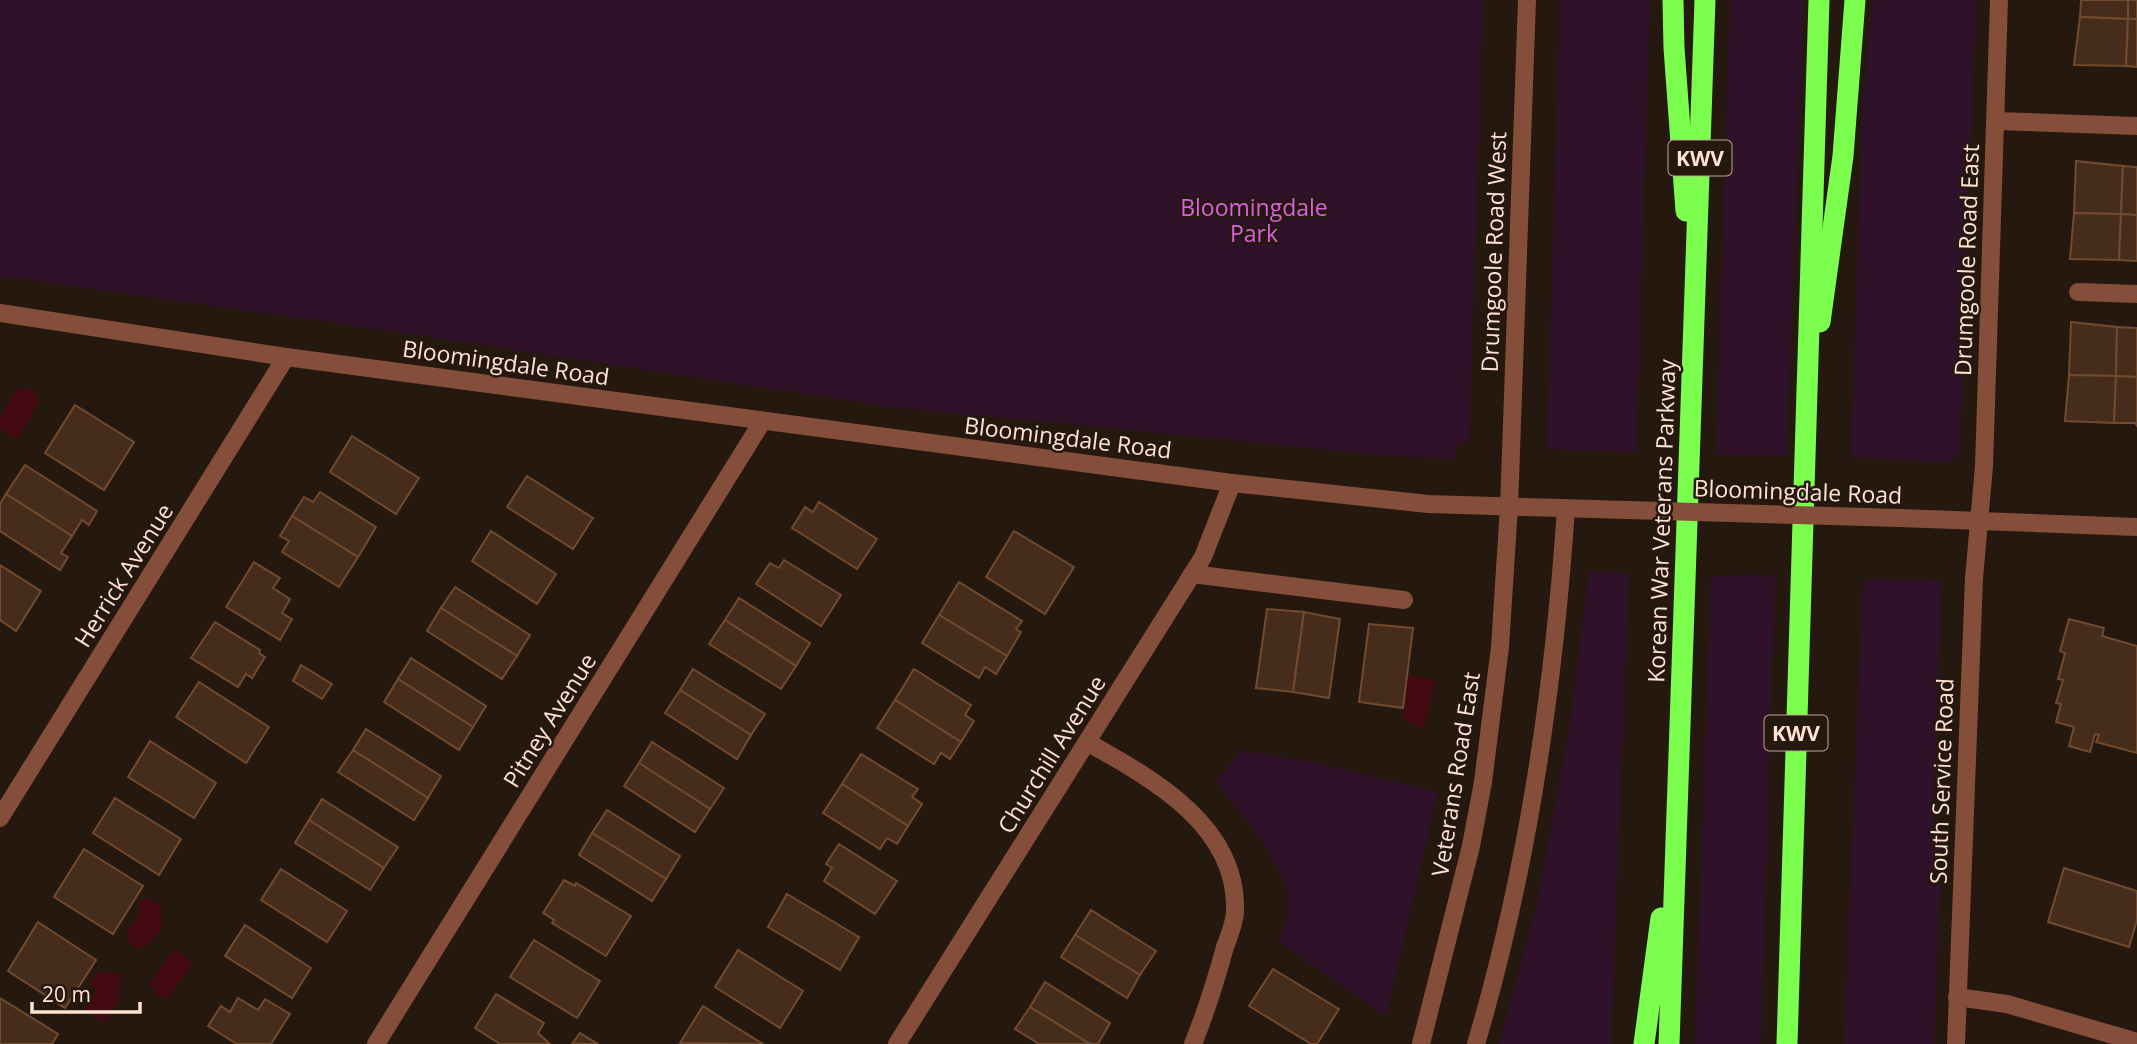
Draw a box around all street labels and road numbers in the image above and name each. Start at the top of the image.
street label: Drumgoole Road West [1473,131,1513,373]
road number: KWV [1668,140,1732,176]
street label: Drumgoole Road East [1946,144,1986,376]
street label: Bloomingdale Road [401,332,611,392]
street label: Korean War Veterans Parkway [1639,358,1683,683]
street label: Bloomingdale Road [963,408,1173,466]
street label: Bloomingdale Road [1693,471,1903,511]
street label: Herrick Avenue [66,497,180,653]
street label: Pitney Avenue [495,647,603,793]
street label: Churchill Avenue [990,669,1112,839]
street label: Veterans Road East [1423,669,1487,879]
street label: South Service Road [1921,678,1961,884]
road number: KWV [1764,716,1828,750]

